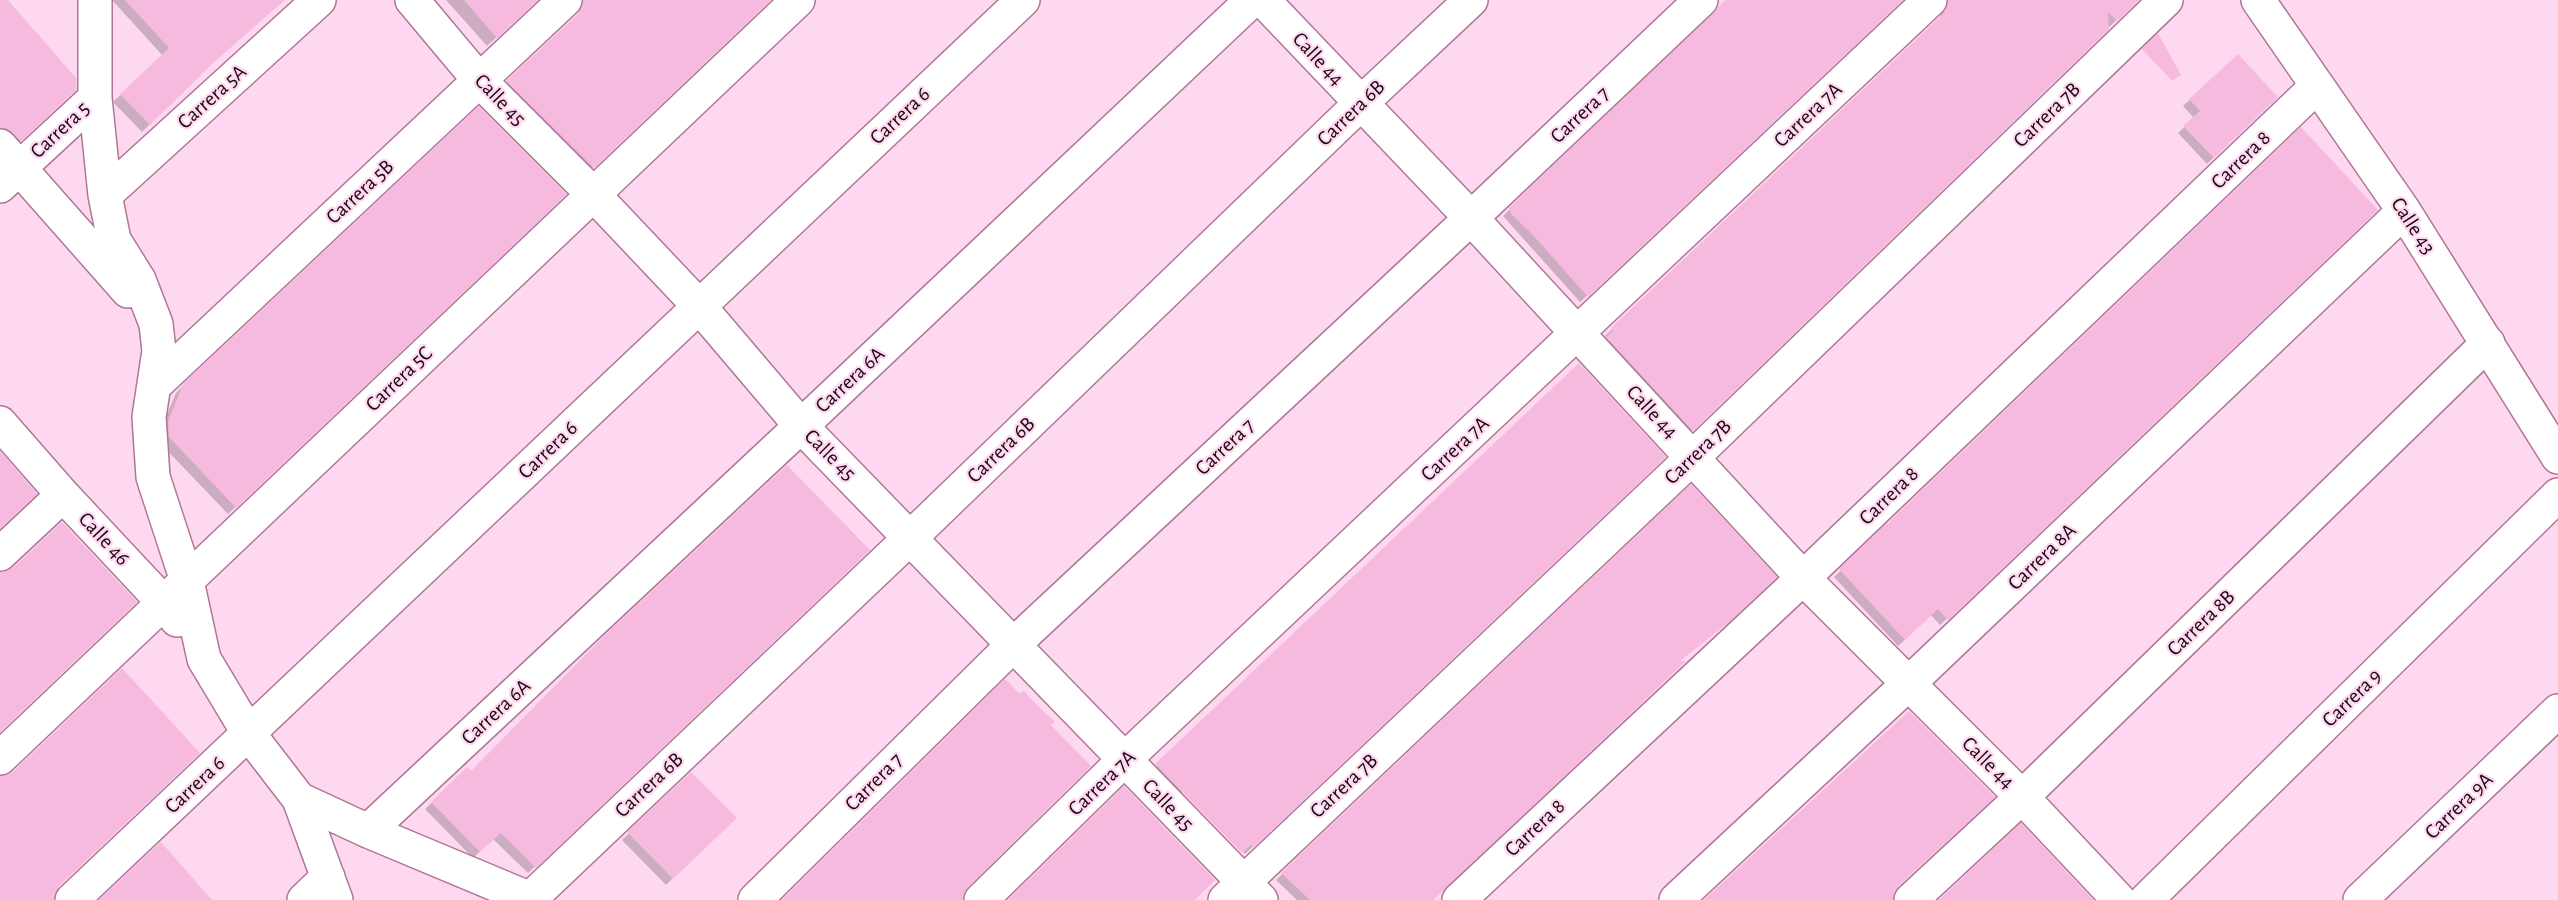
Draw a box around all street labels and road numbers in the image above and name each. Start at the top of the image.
street label: Calle 44 [1287,27,1349,91]
street label: Carrera 5A [172,59,252,135]
street label: Calle 45 [469,69,531,131]
street label: Carrera 6B [1312,75,1390,151]
street label: Carrera 7A [1769,77,1847,153]
street label: Carrera 7B [2008,77,2086,153]
street label: Carrera 7 [1545,81,1615,149]
street label: Carrera 6 [865,82,935,150]
street label: Carrera 5 [25,96,95,164]
street label: Carrera 8 [2206,125,2276,195]
street label: Carrera 5B [321,154,399,230]
street label: Calle 43 [2385,193,2441,259]
street label: Carrera 5C [360,341,438,417]
street label: Carrera 6A [810,342,890,418]
street label: Calle 44 [1621,380,1683,444]
street label: Carrera 7A [1416,411,1494,487]
street label: Carrera 6B [962,412,1040,488]
street label: Carrera 7 [1190,413,1260,481]
street label: Carrera 7B [1659,414,1737,490]
street label: Carrera 6 [513,415,583,485]
street label: Calle 45 [799,424,861,486]
street label: Carrera 8 [1854,461,1924,531]
street label: Calle 46 [73,507,135,571]
street label: Carrera 8A [2003,518,2081,596]
street label: Carrera 8B [2162,585,2240,661]
street label: Carrera 9 [2317,663,2387,733]
street label: Carrera 6A [456,674,536,750]
street label: Calle 44 [1956,731,2020,795]
street label: Carrera 7A [1063,745,1141,821]
street label: Carrera 6B [609,747,689,823]
street label: Carrera 7 [840,748,908,816]
street label: Carrera 7B [1305,748,1383,824]
street label: Carrera 6 [160,751,230,819]
street label: Carrera 9A [2420,767,2498,845]
street label: Calle 45 [1137,774,1199,836]
street label: Carrera 8 [1500,794,1570,862]

